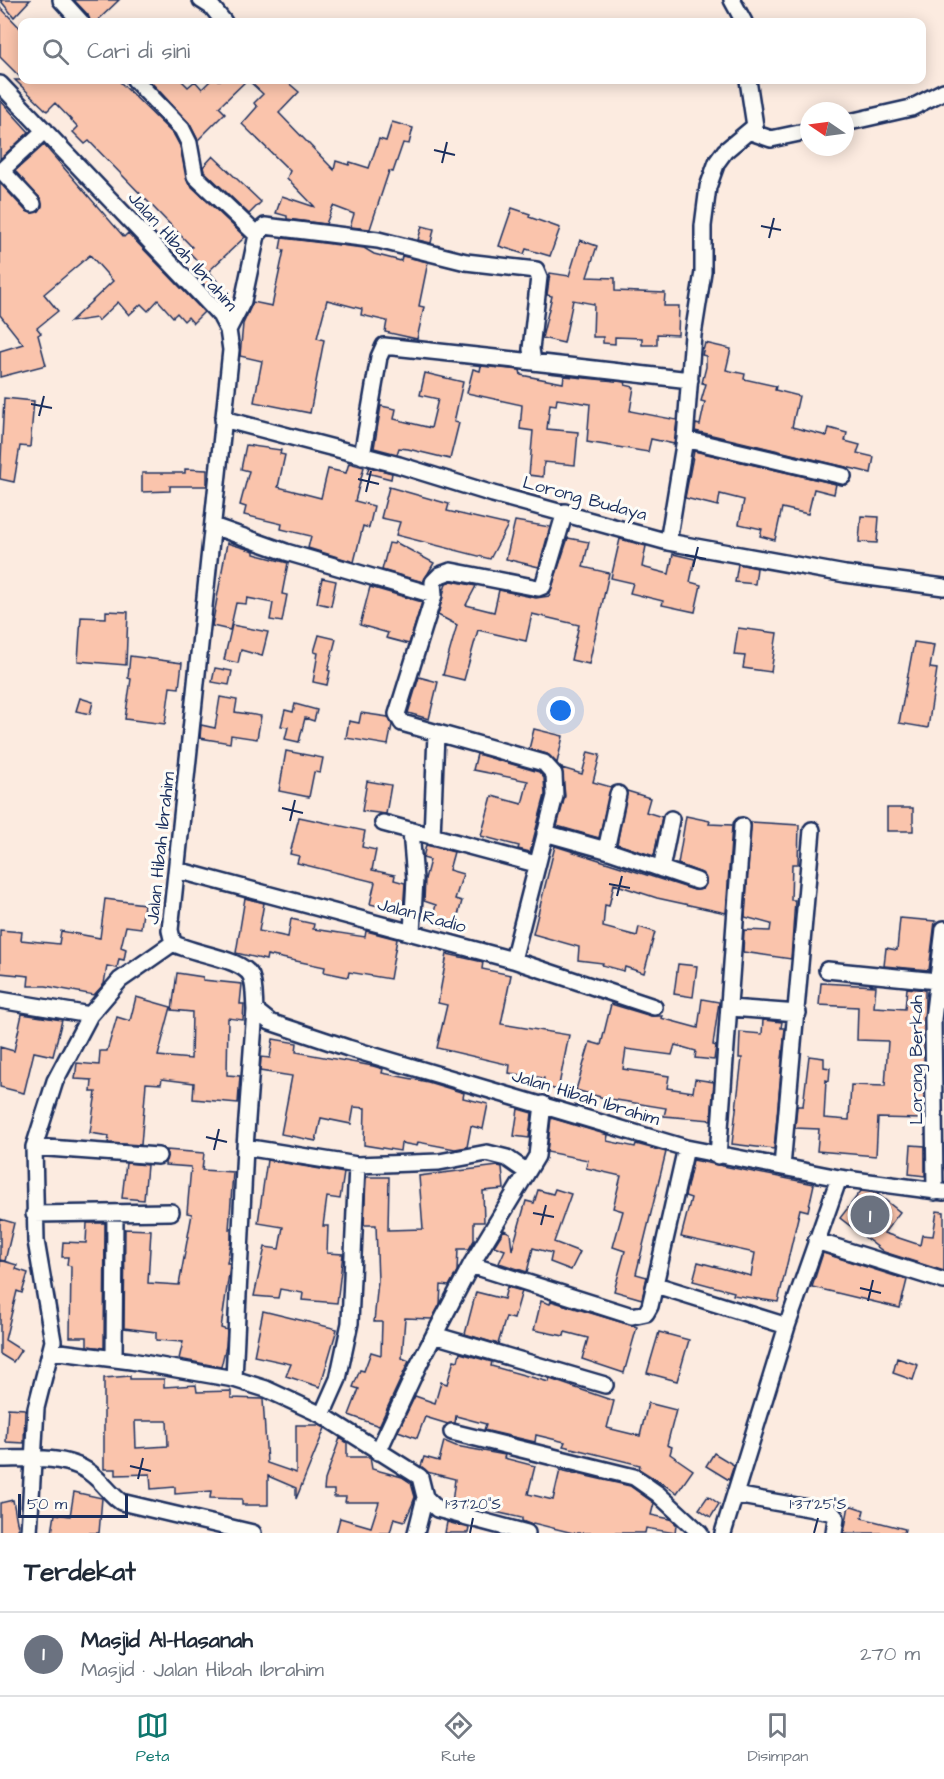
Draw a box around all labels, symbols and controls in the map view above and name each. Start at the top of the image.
search box [18,18,926,84]
icon: search [39,35,72,68]
text: Cari di sini [87,36,190,67]
north arrow [800,102,854,156]
street label: Jalan Hibah Ibrahim [122,186,243,317]
street label: Lorong Budaya [520,470,650,528]
your location [546,696,575,725]
street label: Jalan Hibah Ibrahim [140,770,181,926]
street label: Jalan Radio [375,892,469,939]
street label: Lorong Berkah [904,995,930,1125]
street label: Jalan Hibah Ibrahim [509,1063,663,1132]
pin: 1 [850,1192,890,1238]
scale bar [18,1491,128,1518]
text: 50 m [27,1493,67,1515]
text: 1°37'20"S [445,1494,501,1515]
text: 1°37'25"S [790,1494,847,1515]
text: Terdekat [24,1554,136,1590]
text: Masjid Al-Hasanah [81,1625,253,1656]
text: 1 [42,1640,45,1668]
text: 270 m [860,1640,920,1668]
text: Masjid · Jalan Hibah Ibrahim [81,1656,324,1684]
tab: Peta [136,1709,169,1767]
tab: Rute [441,1709,476,1767]
tab: Disimpan [747,1709,808,1767]

